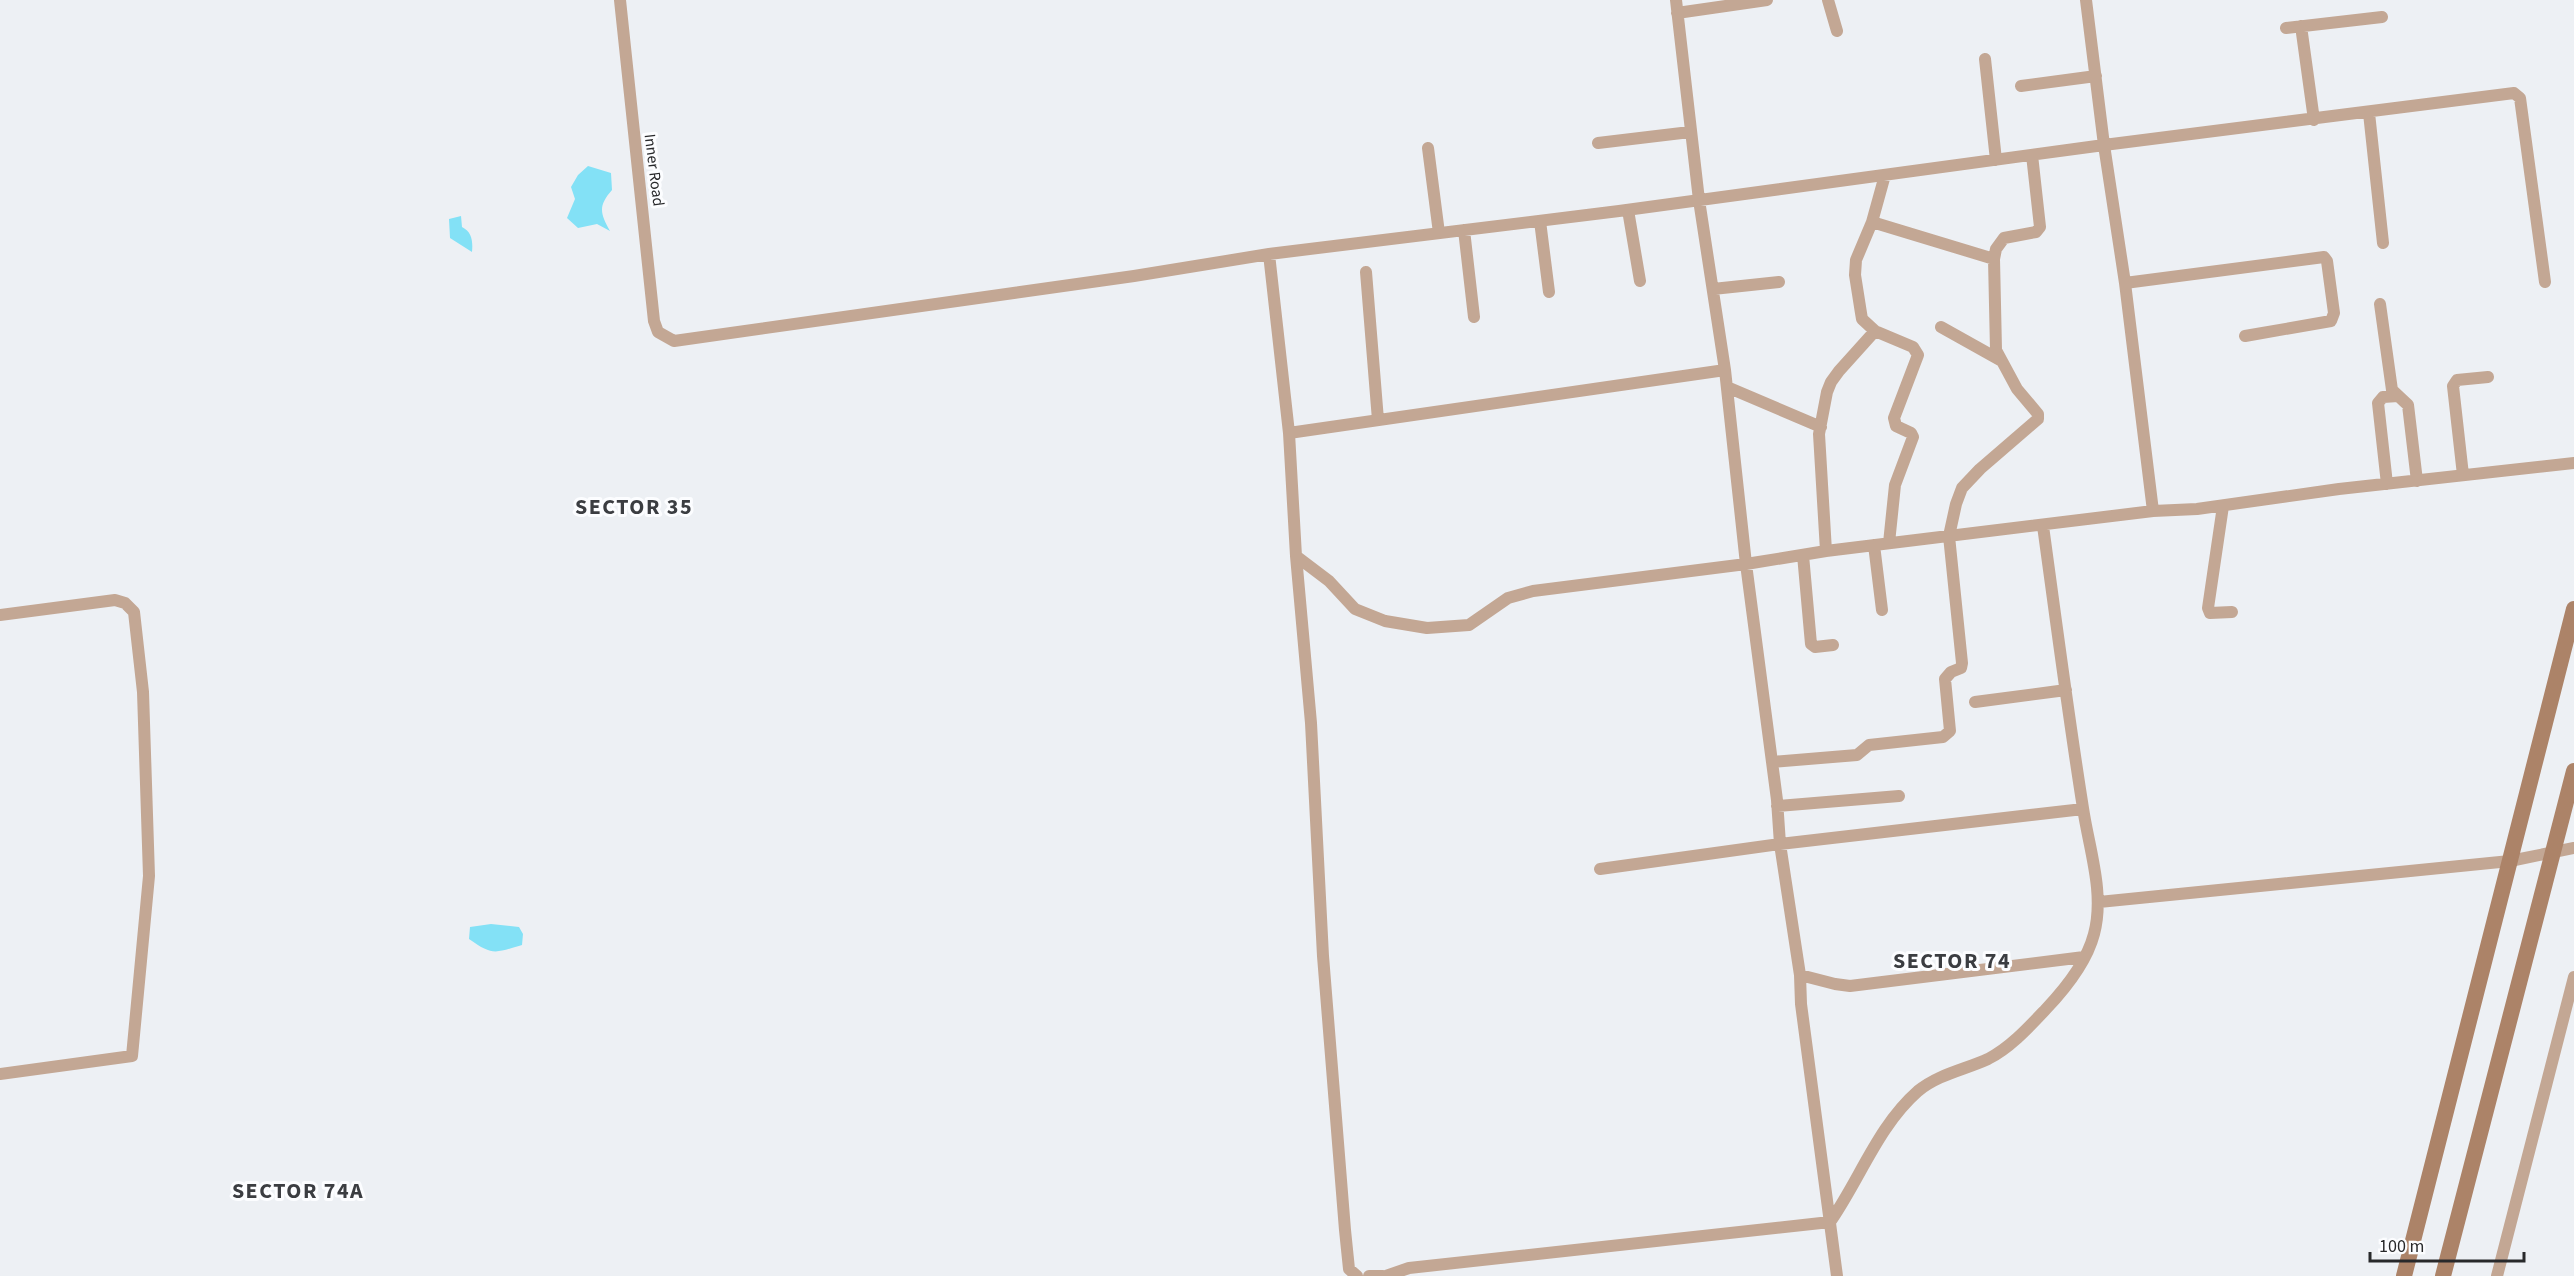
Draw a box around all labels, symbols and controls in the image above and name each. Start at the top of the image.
street label: Inner Road [639,133,669,207]
district label: SECTOR 35 [575,491,693,523]
district label: SECTOR 74 [1893,945,2011,977]
district label: SECTOR 74A [232,1175,364,1207]
scale bar [2370,1225,2524,1263]
text: 100 m [2379,1234,2424,1259]

